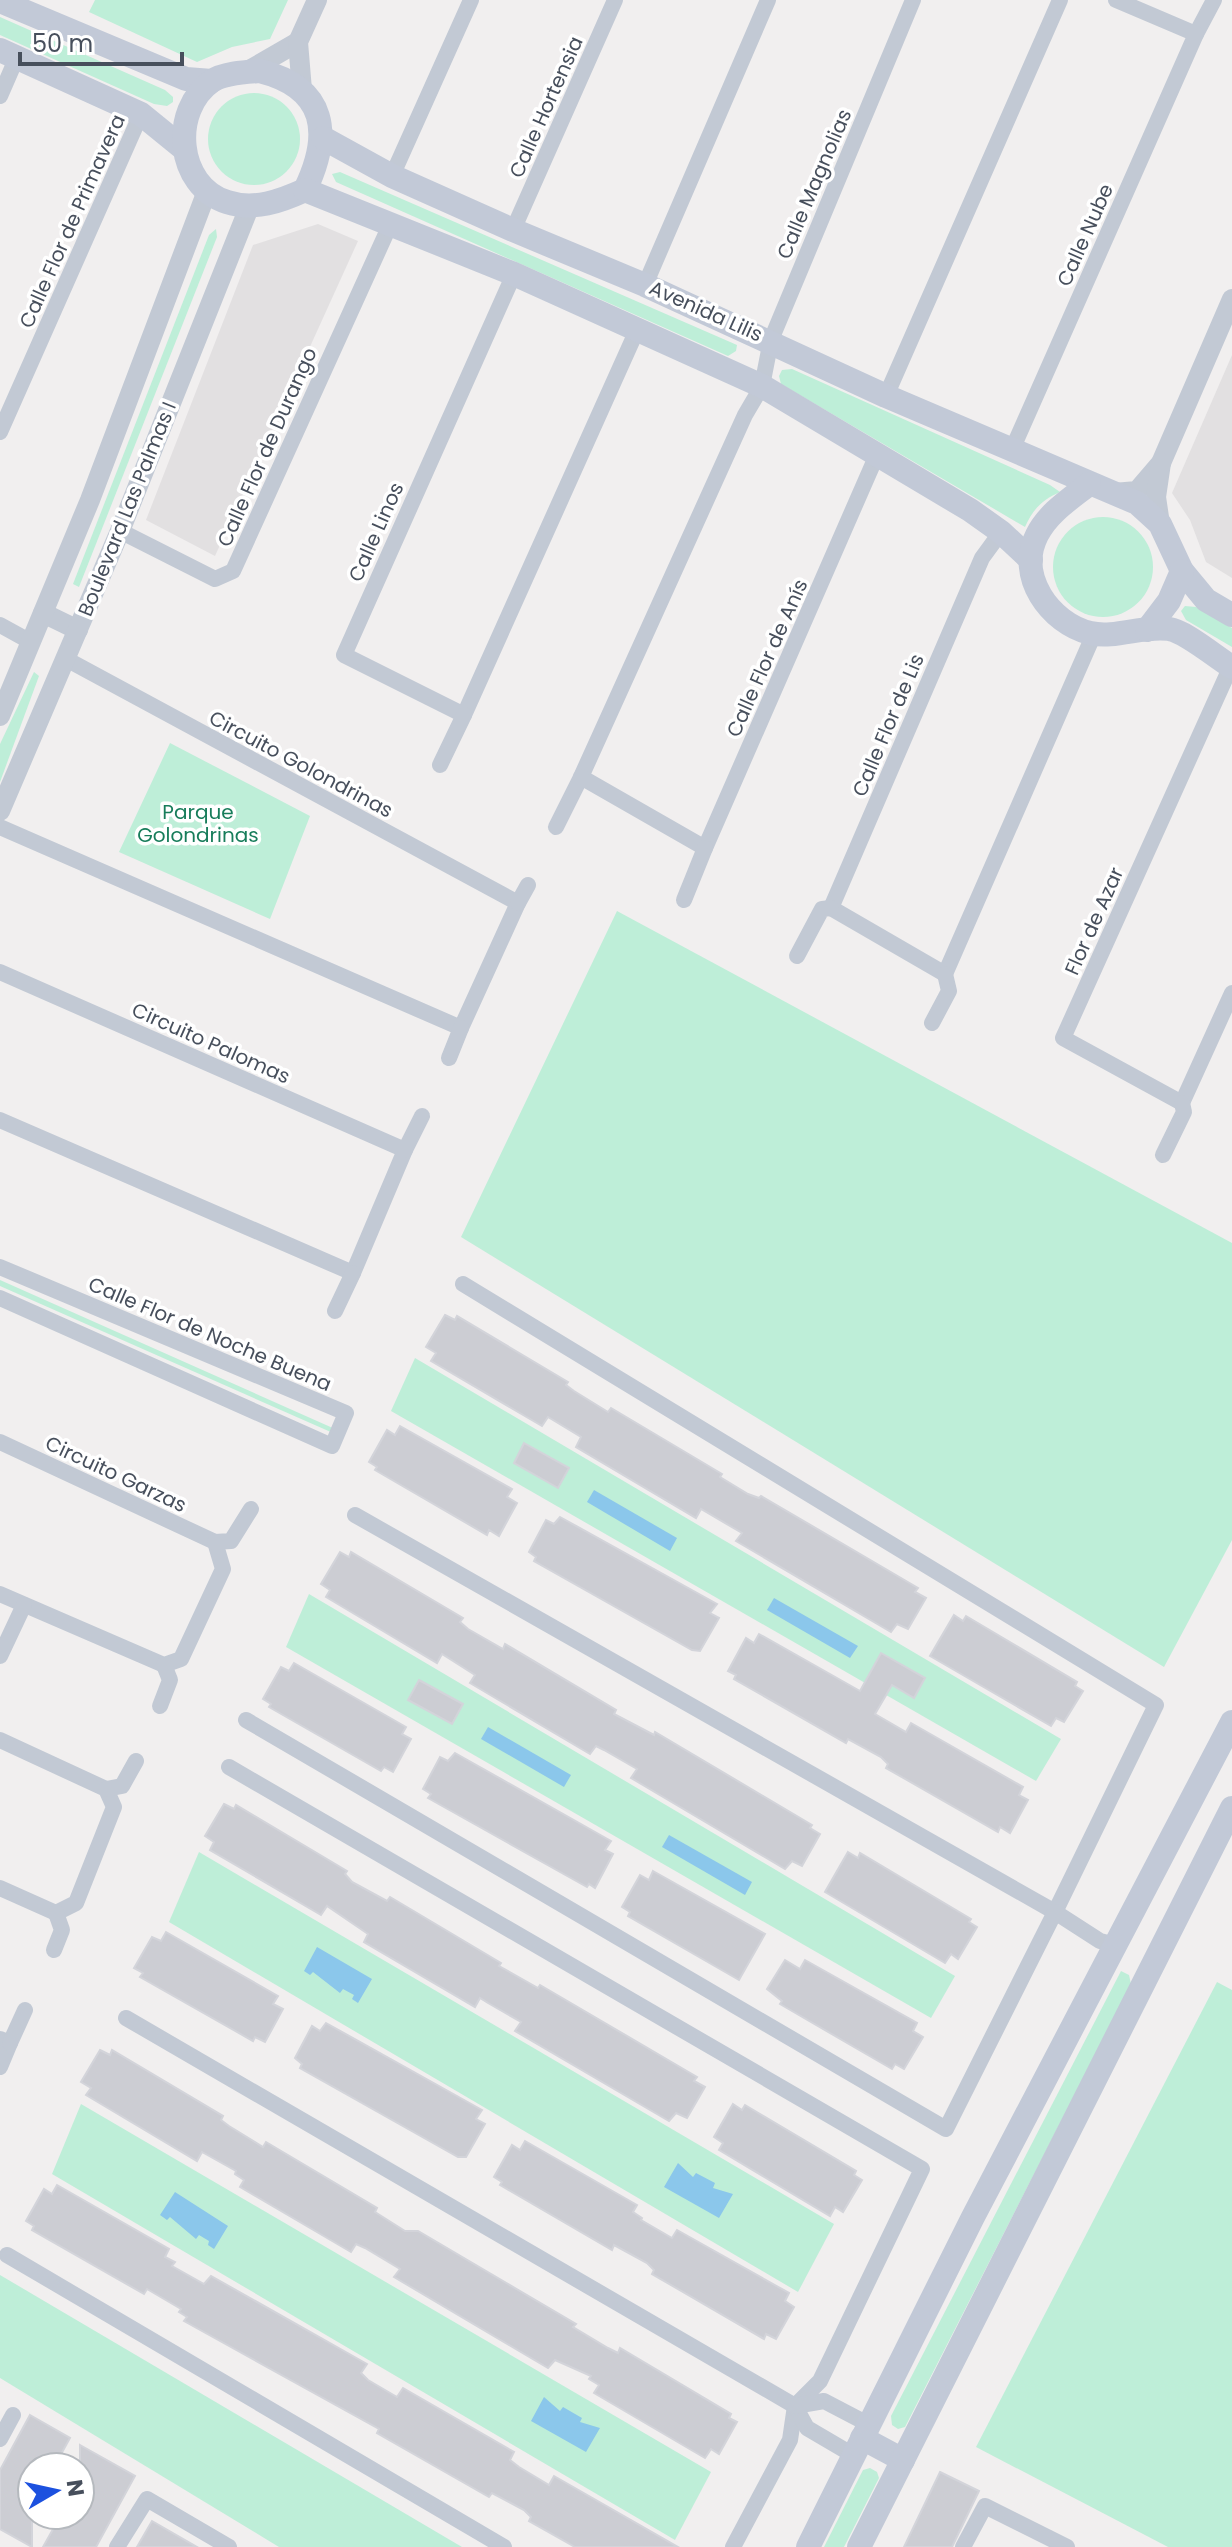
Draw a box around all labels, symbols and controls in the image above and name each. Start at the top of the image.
scale bar [20,16,182,66]
text: 50 m [32,27,93,60]
street label: Calle Hortensia [502,32,590,182]
street label: Calle Magnolias [770,105,858,263]
street label: Calle Flor de Primavera [12,110,132,332]
street label: Calle Nube [1050,179,1120,291]
street label: Avenida Lilis [645,274,767,348]
street label: Calle Flor de Durango [210,343,324,551]
street label: Boulevard Las Palmas I [71,398,183,620]
street label: Calle Linos [342,478,410,586]
street label: Calle Flor de Anís [720,575,814,741]
street label: Calle Flor de Lis [845,649,931,801]
street label: Circuito Golondrinas [204,704,398,824]
park label: Parque Golondrinas [137,798,259,849]
street label: Flor de Azar [1058,863,1130,979]
street label: Circuito Palomas [127,996,295,1090]
street label: Calle Flor de Noche Buena [84,1270,336,1398]
street label: Circuito Garzas [41,1429,191,1519]
north arrow [16,2451,96,2531]
text: N [59,2477,92,2499]

